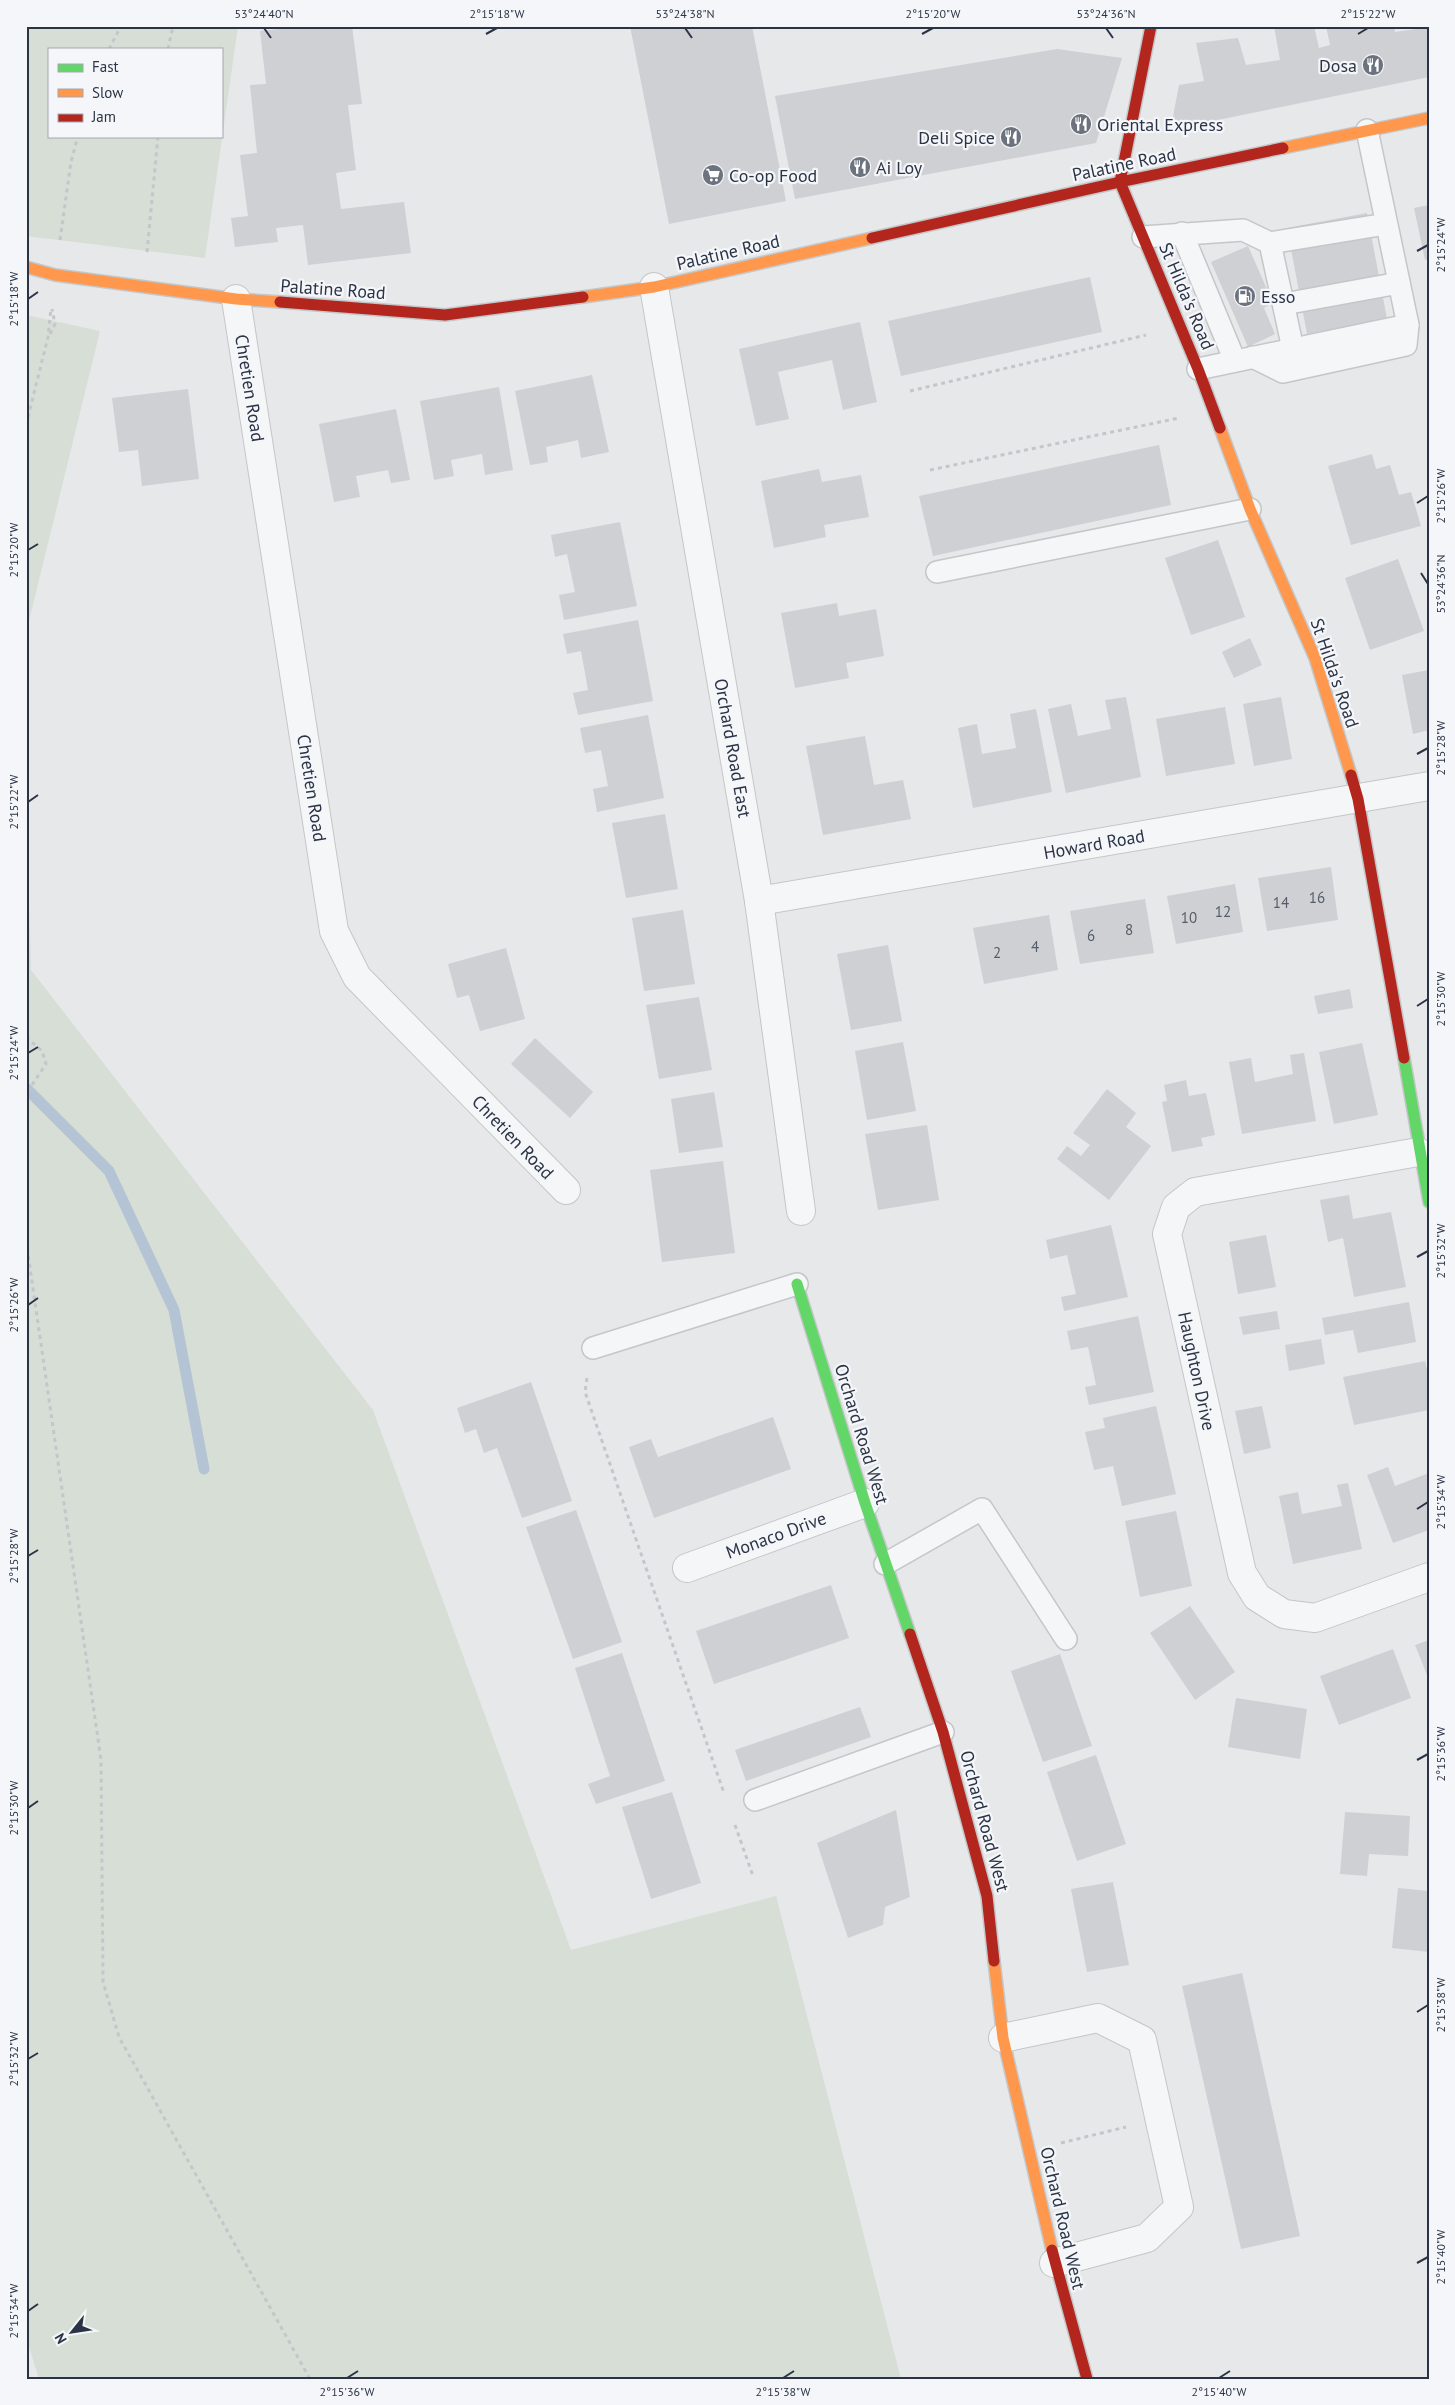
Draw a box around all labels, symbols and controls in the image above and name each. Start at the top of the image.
text: 53°24'40"N [234,6,294,21]
text: 2°15'18"W [470,6,524,21]
text: 53°24'38"N [655,6,715,21]
text: 2°15'20"W [906,6,960,21]
text: 53°24'36"N [1076,6,1136,21]
text: 2°15'22"W [1341,6,1395,21]
legend [48,48,222,138]
restaurant icon: Dosa [1361,53,1385,77]
place label: Dosa [1319,54,1357,77]
text: Fast [92,57,119,76]
text: Slow [92,83,123,102]
text: Jam [91,107,116,126]
restaurant icon: Oriental Express [1069,112,1093,136]
place label: Oriental Express [1097,113,1223,136]
restaurant icon: Deli Spice [999,125,1023,149]
place label: Deli Spice [918,126,995,149]
street label: Palatine Road [1070,142,1178,186]
restaurant icon: Ai Loy [848,155,872,179]
place label: Ai Loy [876,156,923,179]
supermarket icon: Co-op Food [701,163,725,187]
place label: Co-op Food [729,164,817,187]
text: 2°15'24"W [1433,218,1448,272]
street label: Palatine Road [674,229,782,275]
street label: St Hilda's Road [1154,239,1220,353]
text: 2°15'18"W [6,272,21,326]
street label: Palatine Road [280,274,386,304]
fuel station icon: Esso [1233,284,1257,308]
place label: Esso [1261,285,1295,308]
street label: Chretien Road [230,333,270,443]
text: 2°15'26"W [1433,469,1448,523]
text: 2°15'20"W [6,523,21,577]
text: 53°24'36"N [1433,554,1448,614]
street label: St Hilda's Road [1306,615,1364,731]
street label: Orchard Road East [709,677,757,819]
text: 2°15'28"W [1433,721,1448,775]
street label: Chretien Road [292,733,332,843]
text: 2°15'22"W [6,775,21,829]
street label: Howard Road [1042,824,1146,864]
house number: 16 [1309,888,1325,907]
house number: 14 [1273,893,1289,912]
house number: 12 [1215,902,1231,921]
house number: 10 [1181,908,1197,927]
house number: 8 [1125,920,1133,939]
house number: 6 [1087,926,1095,945]
house number: 4 [1031,937,1039,956]
house number: 2 [993,943,1001,962]
text: 2°15'30"W [1433,972,1448,1026]
text: 2°15'24"W [6,1026,21,1080]
street label: Chretien Road [467,1090,559,1184]
text: 2°15'32"W [1433,1224,1448,1278]
text: 2°15'26"W [6,1278,21,1332]
street label: Haughton Drive [1173,1310,1221,1432]
street label: Orchard Road West [830,1361,894,1507]
text: 2°15'34"W [1433,1475,1448,1529]
street label: Monaco Drive [723,1506,829,1564]
text: 2°15'28"W [6,1529,21,1583]
text: 2°15'36"W [1433,1727,1448,1781]
street label: Orchard Road West [955,1748,1015,1894]
text: 2°15'30"W [6,1781,21,1835]
text: 2°15'38"W [1433,1978,1448,2032]
text: 2°15'32"W [6,2032,21,2086]
street label: Orchard Road West [1035,2145,1091,2291]
text: 2°15'40"W [1433,2230,1448,2284]
text: 2°15'34"W [6,2284,21,2338]
north arrow [48,2308,98,2358]
text: N [51,2330,71,2347]
text: 2°15'36"W [320,2384,374,2399]
text: 2°15'38"W [756,2384,810,2399]
text: 2°15'40"W [1192,2384,1246,2399]

